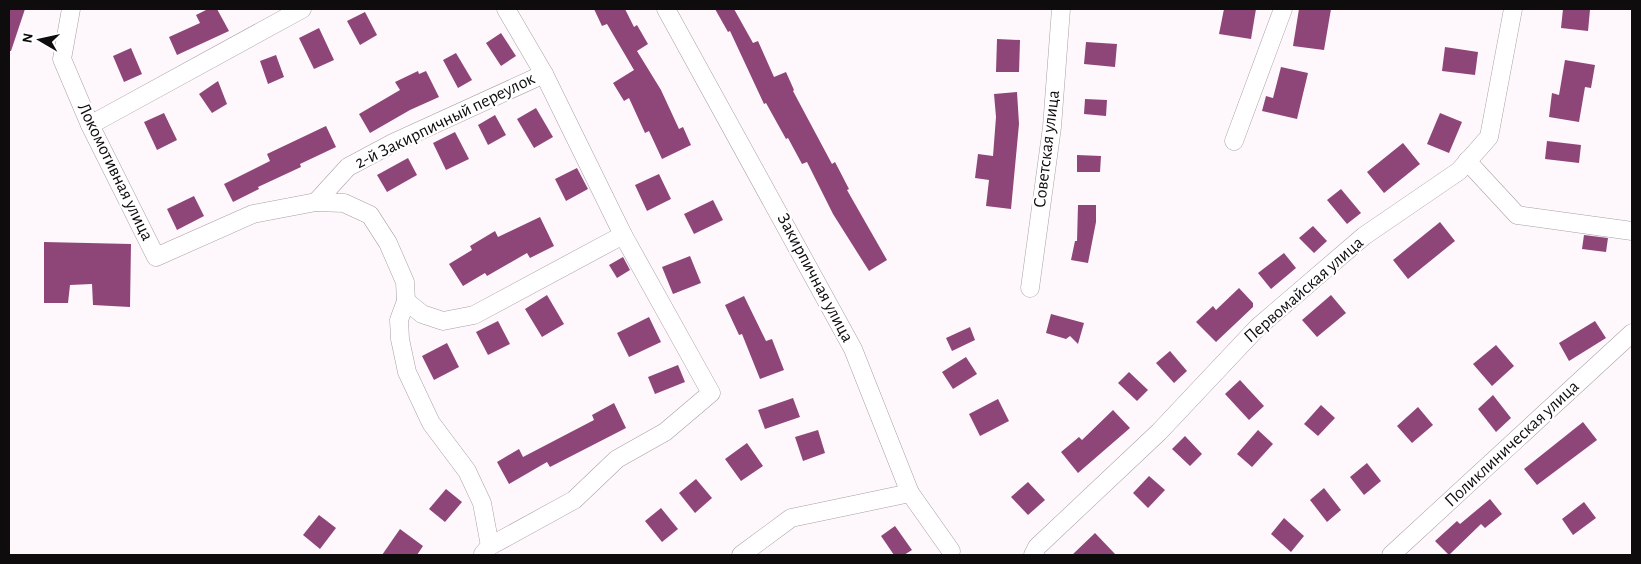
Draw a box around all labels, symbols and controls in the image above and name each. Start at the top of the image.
north arrow [15,15,65,65]
text: N [20,32,36,44]
street label: 2-й Закирпичный переулок [352,69,538,172]
street label: Советская улица [1031,89,1063,209]
street label: Локомотивная улица [74,100,156,244]
street label: Закирпичная улица [774,211,856,345]
street label: Первомайская улица [1241,233,1367,347]
street label: Поликлиническая улица [1441,377,1583,511]

